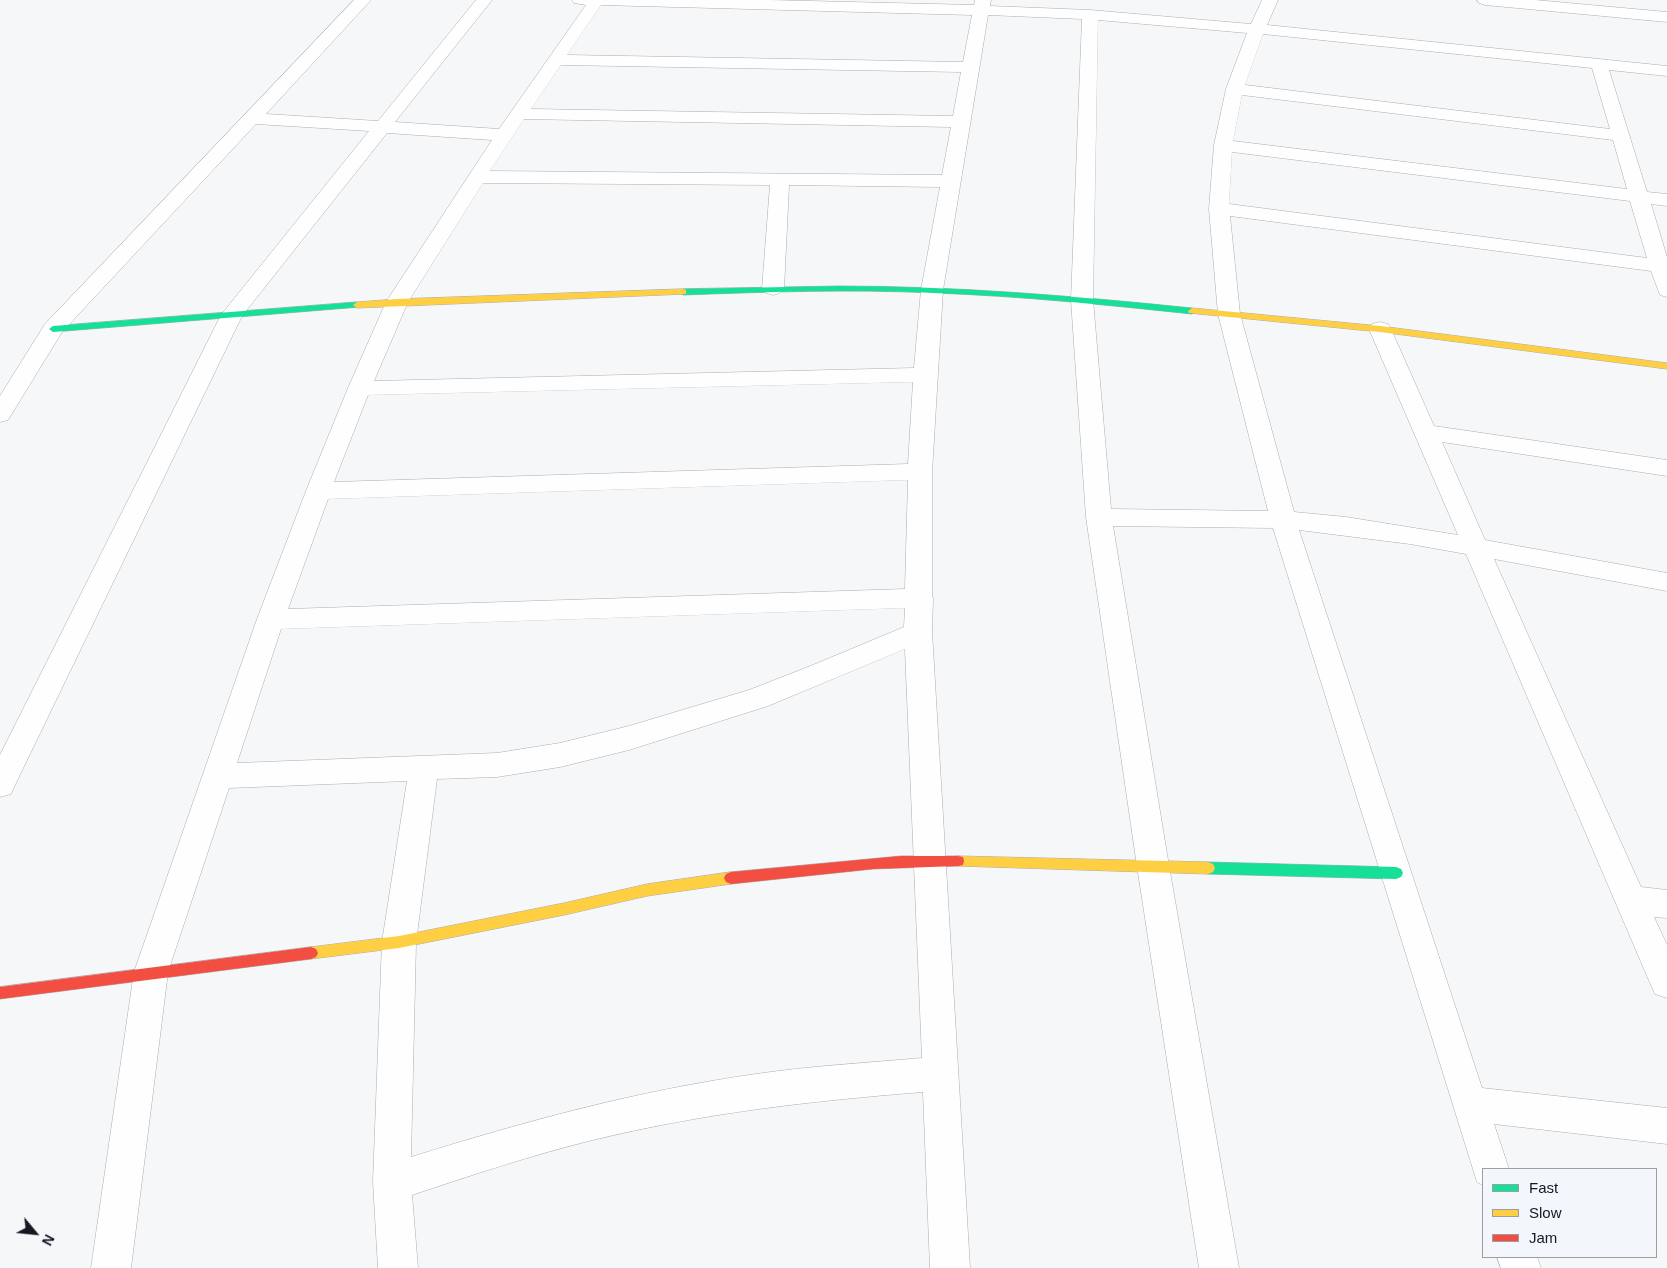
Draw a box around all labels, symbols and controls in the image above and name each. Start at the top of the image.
legend [1482,1168,1657,1258]
text: Fast [1529,1179,1558,1196]
text: Slow [1529,1204,1562,1221]
north arrow [10,1208,60,1258]
text: Jam [1529,1229,1557,1246]
text: N [39,1232,58,1248]

